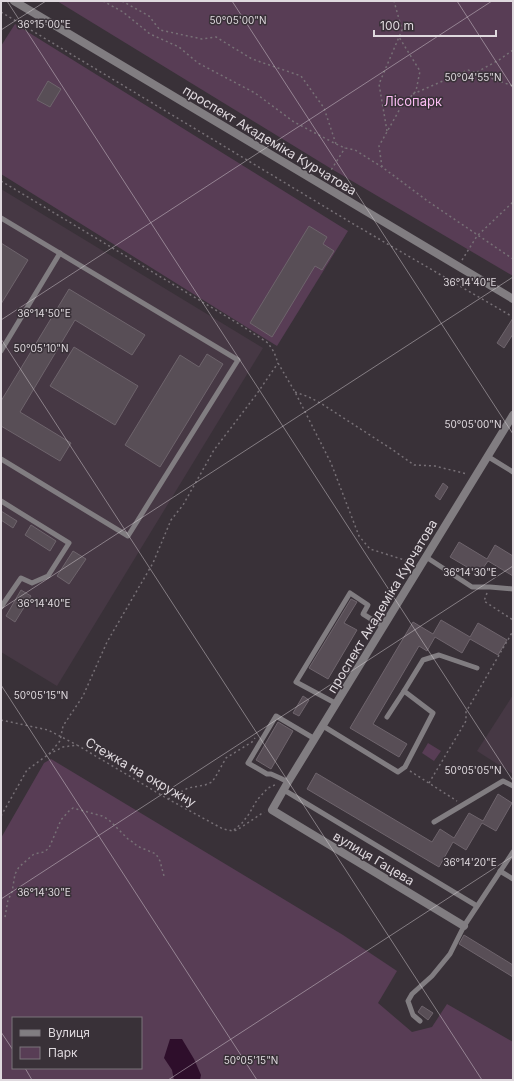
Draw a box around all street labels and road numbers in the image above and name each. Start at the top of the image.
street label: проспект Академіка Курчатова [180,82,360,198]
street label: проспект Академіка Курчатова [324,516,440,696]
street label: Стежка на окружну [83,734,199,810]
street label: вулиця Гацева [331,828,417,888]

